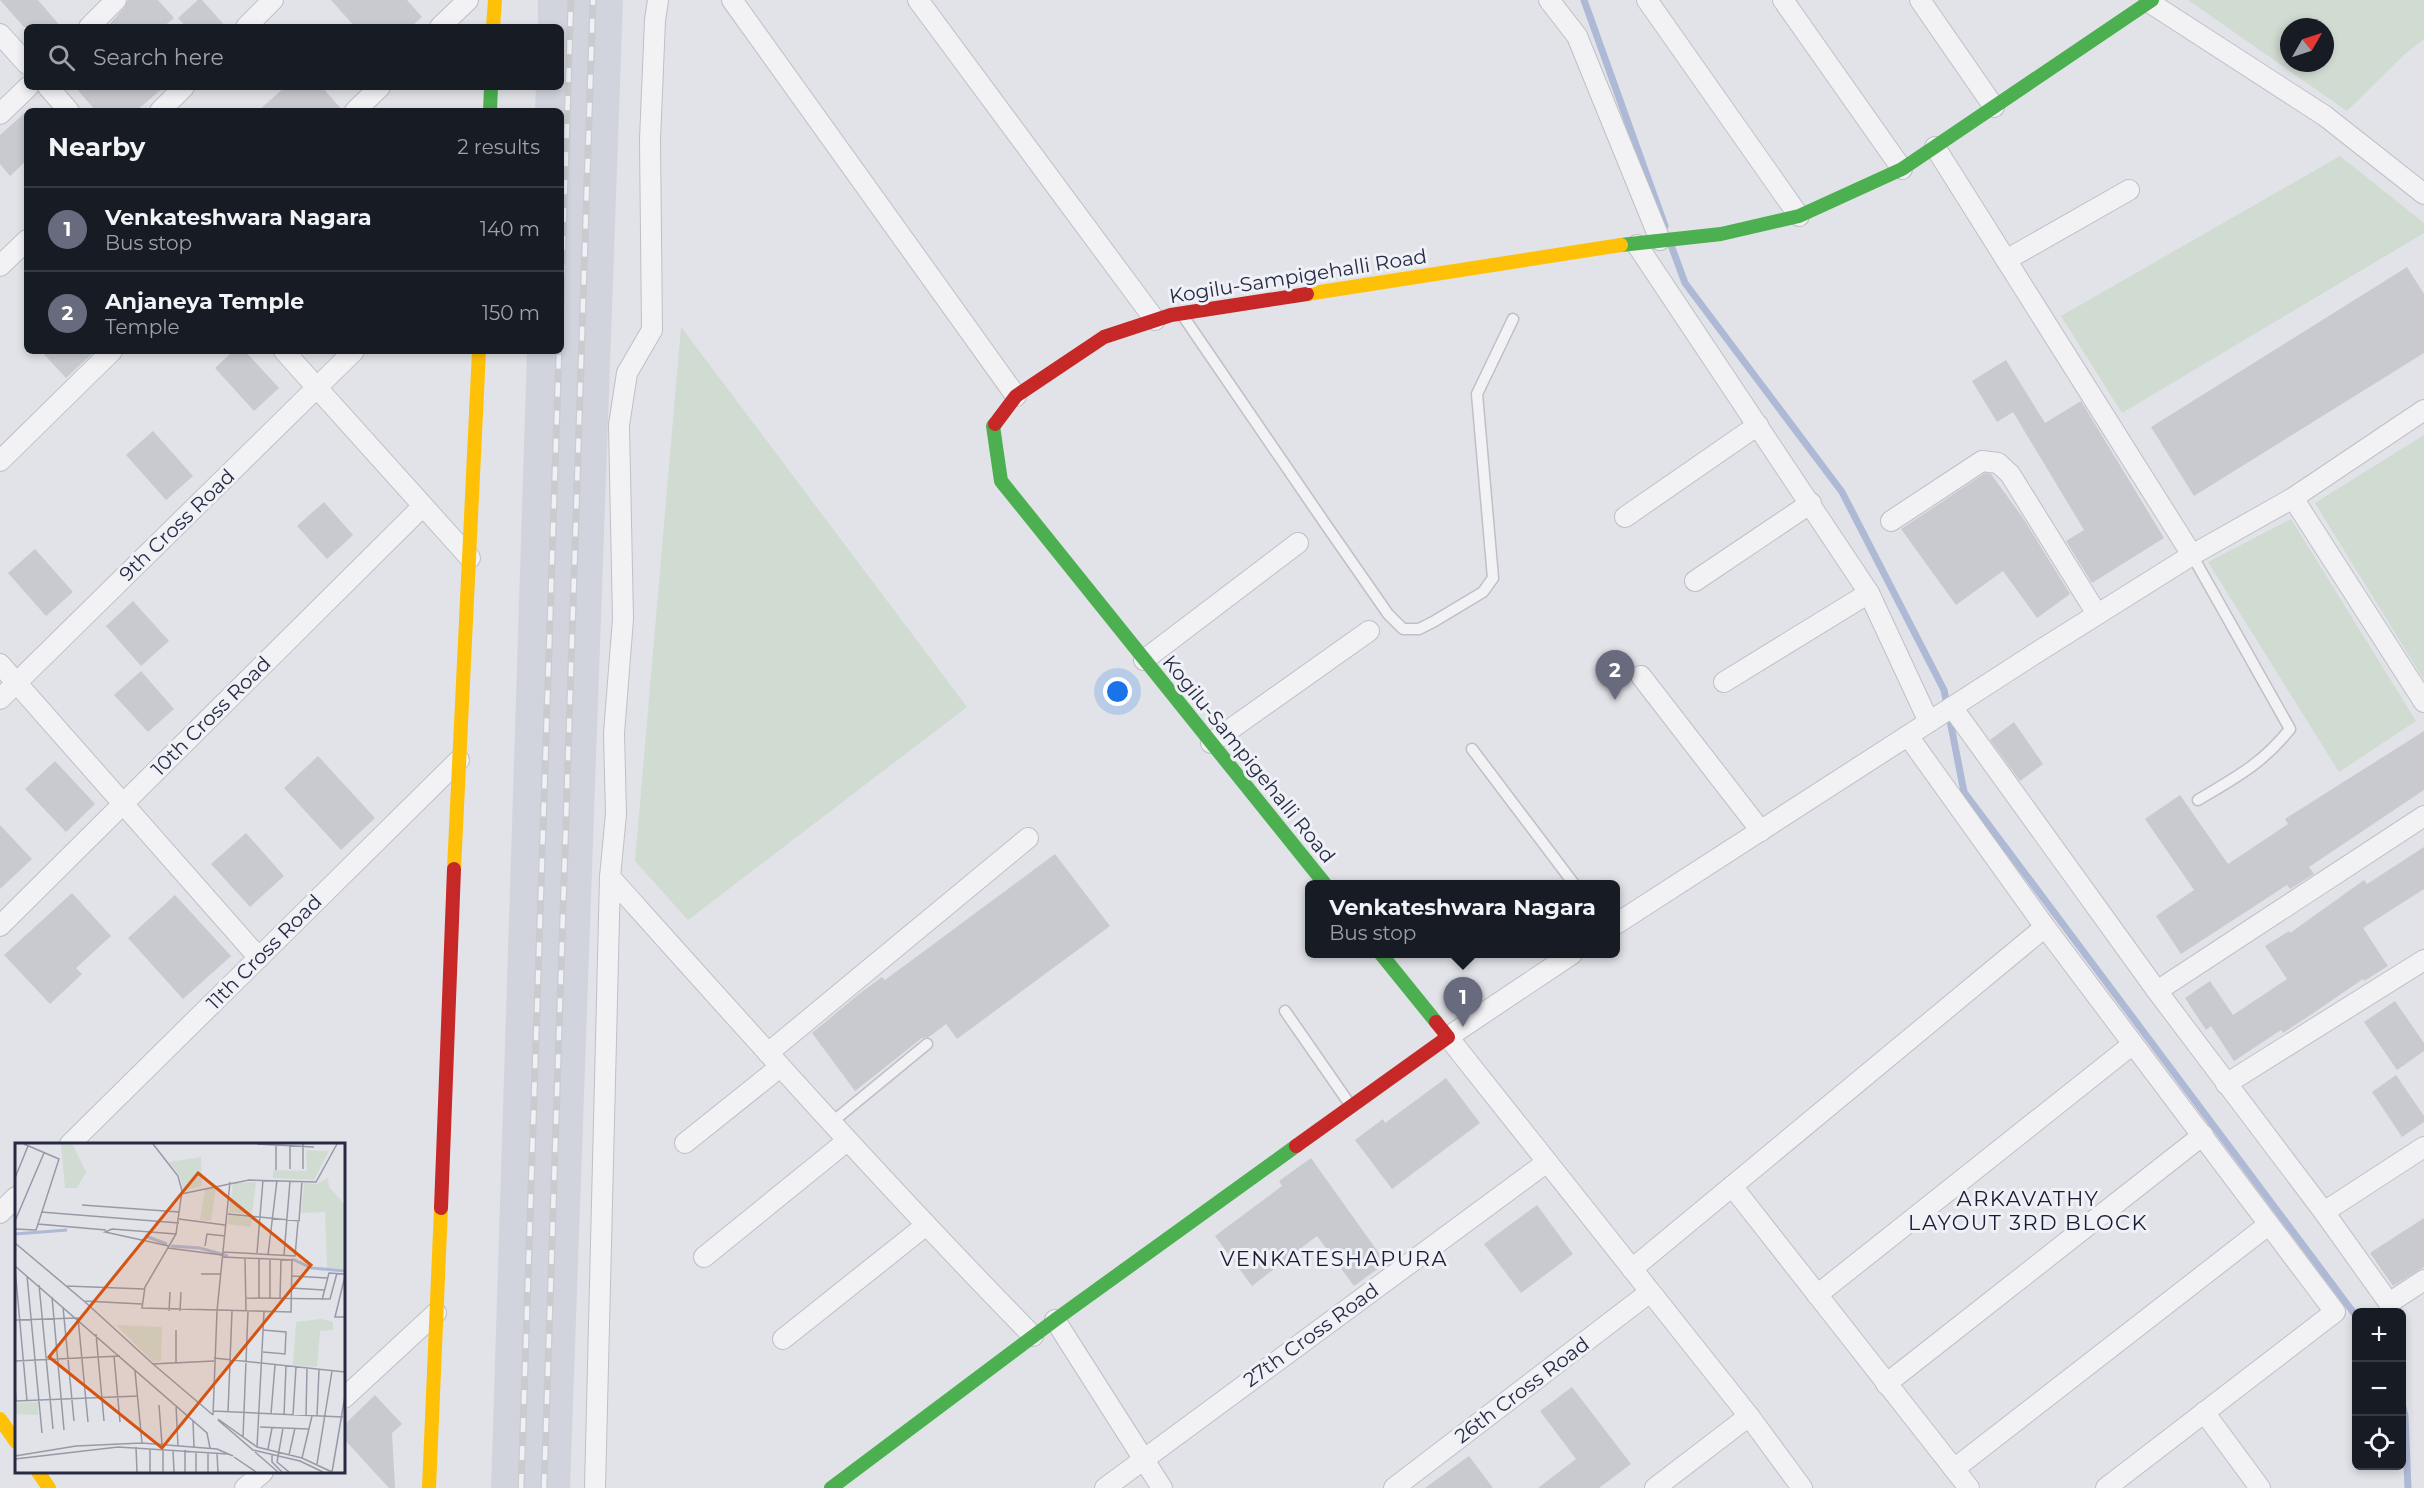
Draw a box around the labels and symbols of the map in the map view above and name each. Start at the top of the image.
north arrow [2280,18,2334,72]
street label: Kogilu-Sampigehalli Road [1167,244,1429,308]
street label: 9th Cross Road [114,464,240,586]
street label: Kogilu-Sampigehalli Road [1158,650,1340,868]
pin: 2 [1596,650,1634,700]
street label: 10th Cross Road [146,651,276,781]
your location [1103,677,1132,706]
street label: 11th Cross Road [201,889,327,1015]
pin: 1 [1444,978,1482,1027]
inset map [15,1143,345,1473]
district label: ARKAVATHY LAYOUT 3RD BLOCK [1908,1186,2148,1235]
district label: VENKATESHAPURA [1220,1246,1448,1271]
street label: 27th Cross Road [1239,1278,1383,1392]
street label: 26th Cross Road [1450,1332,1594,1448]

